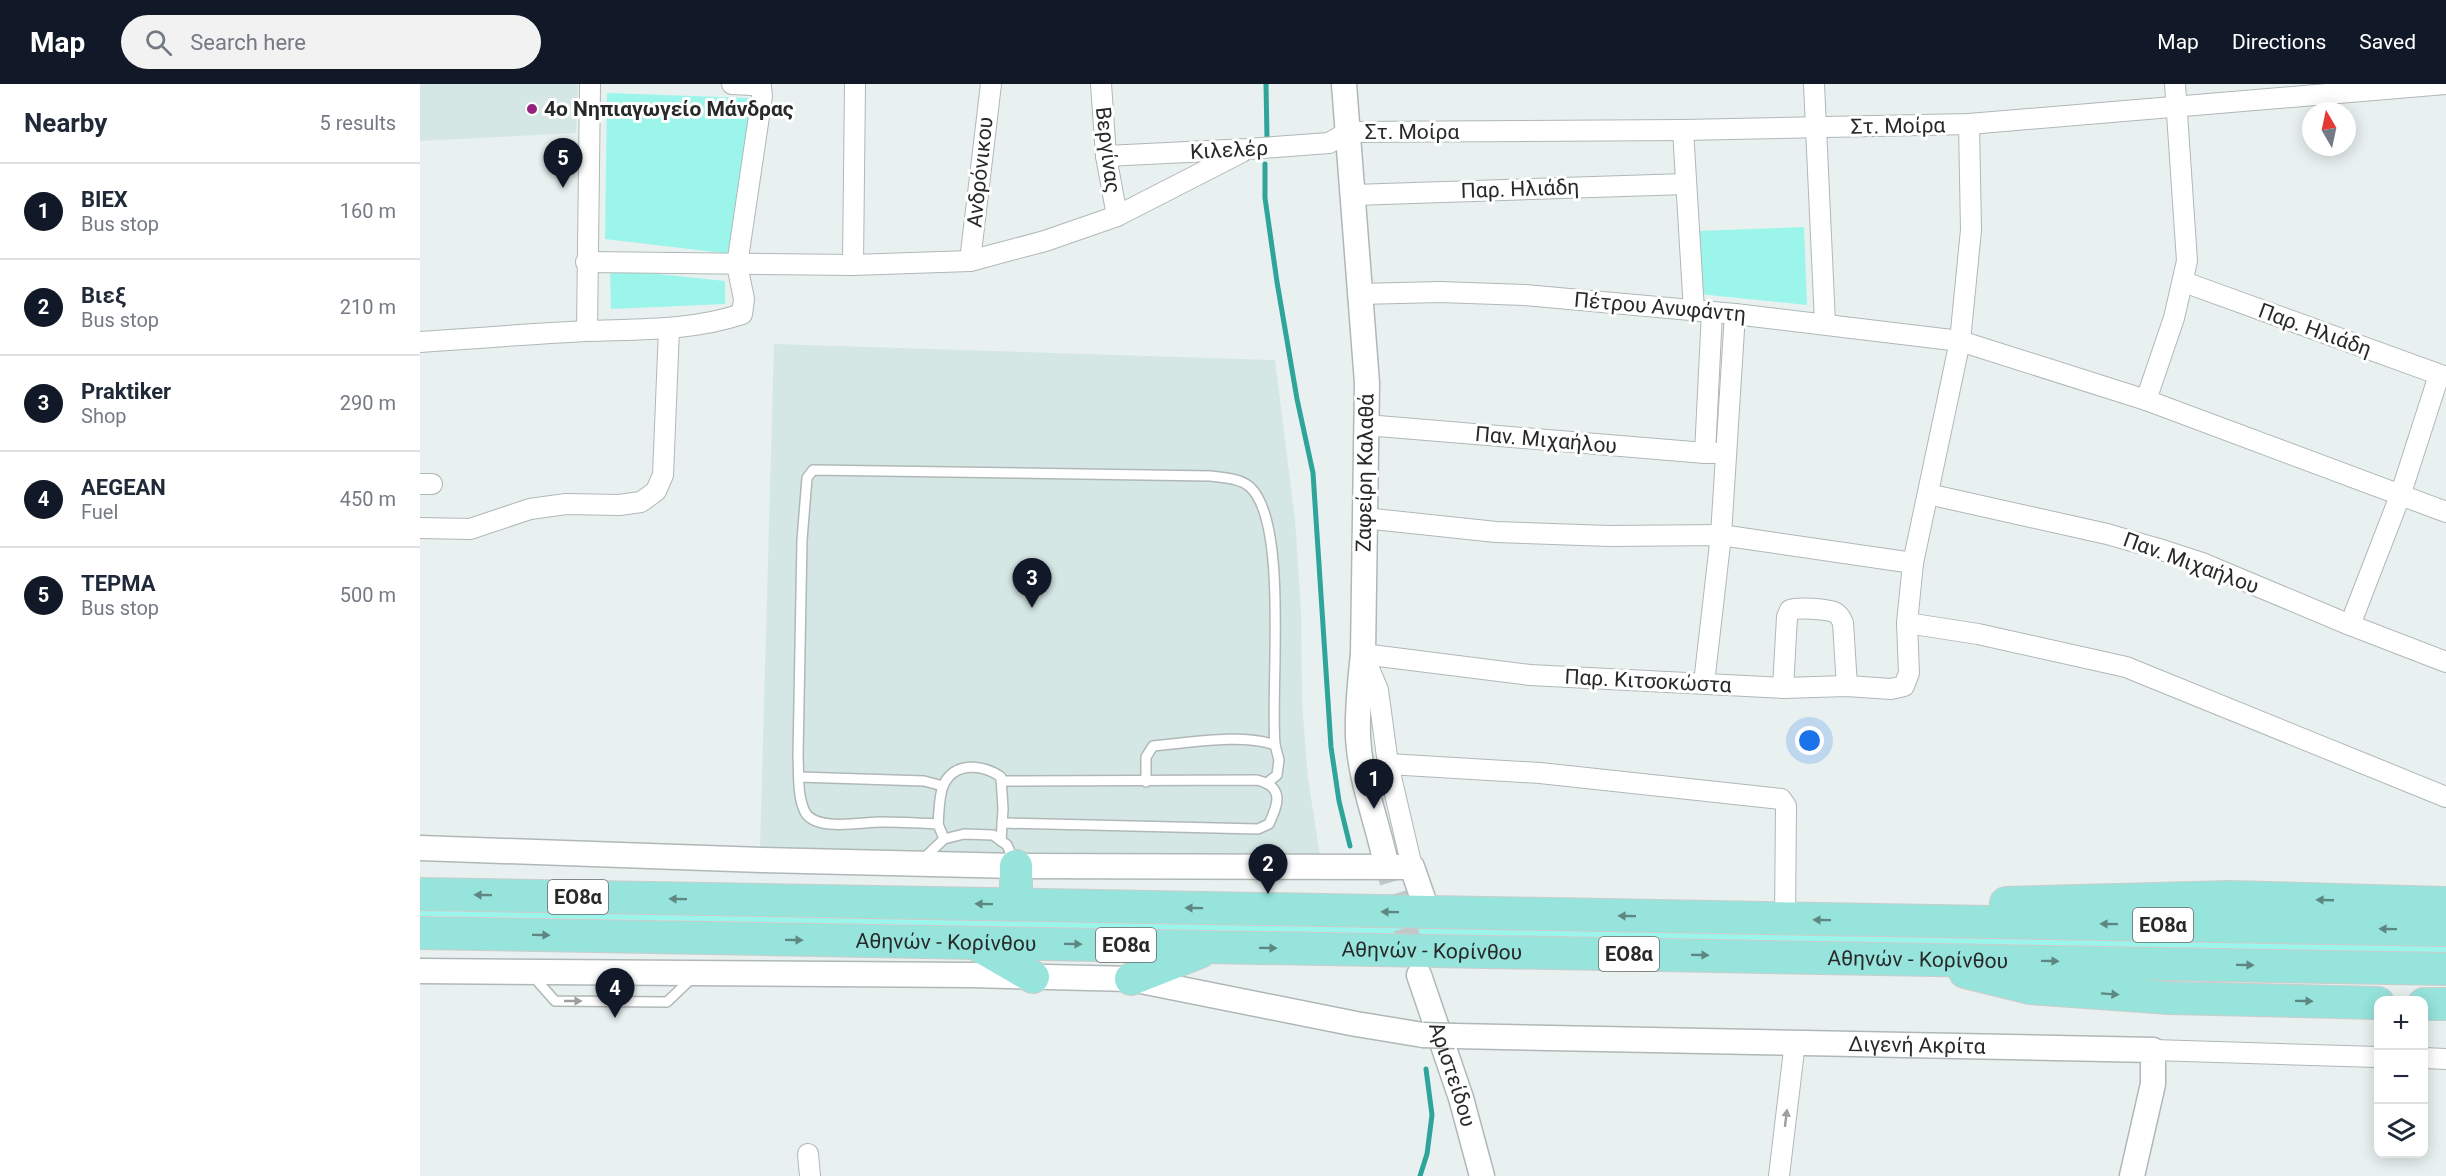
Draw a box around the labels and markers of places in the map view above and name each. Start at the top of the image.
place label: 4ο Νηπιαγωγείο Μάνδρας [544,97,794,121]
marker: 4ο Νηπιαγωγείο Μάνδρας [525,102,539,116]
pin: 5 [544,138,582,188]
pin: 3 [1012,558,1052,608]
pin: 1 [1354,760,1394,809]
pin: 2 [1248,844,1288,894]
pin: 4 [596,968,634,1018]

